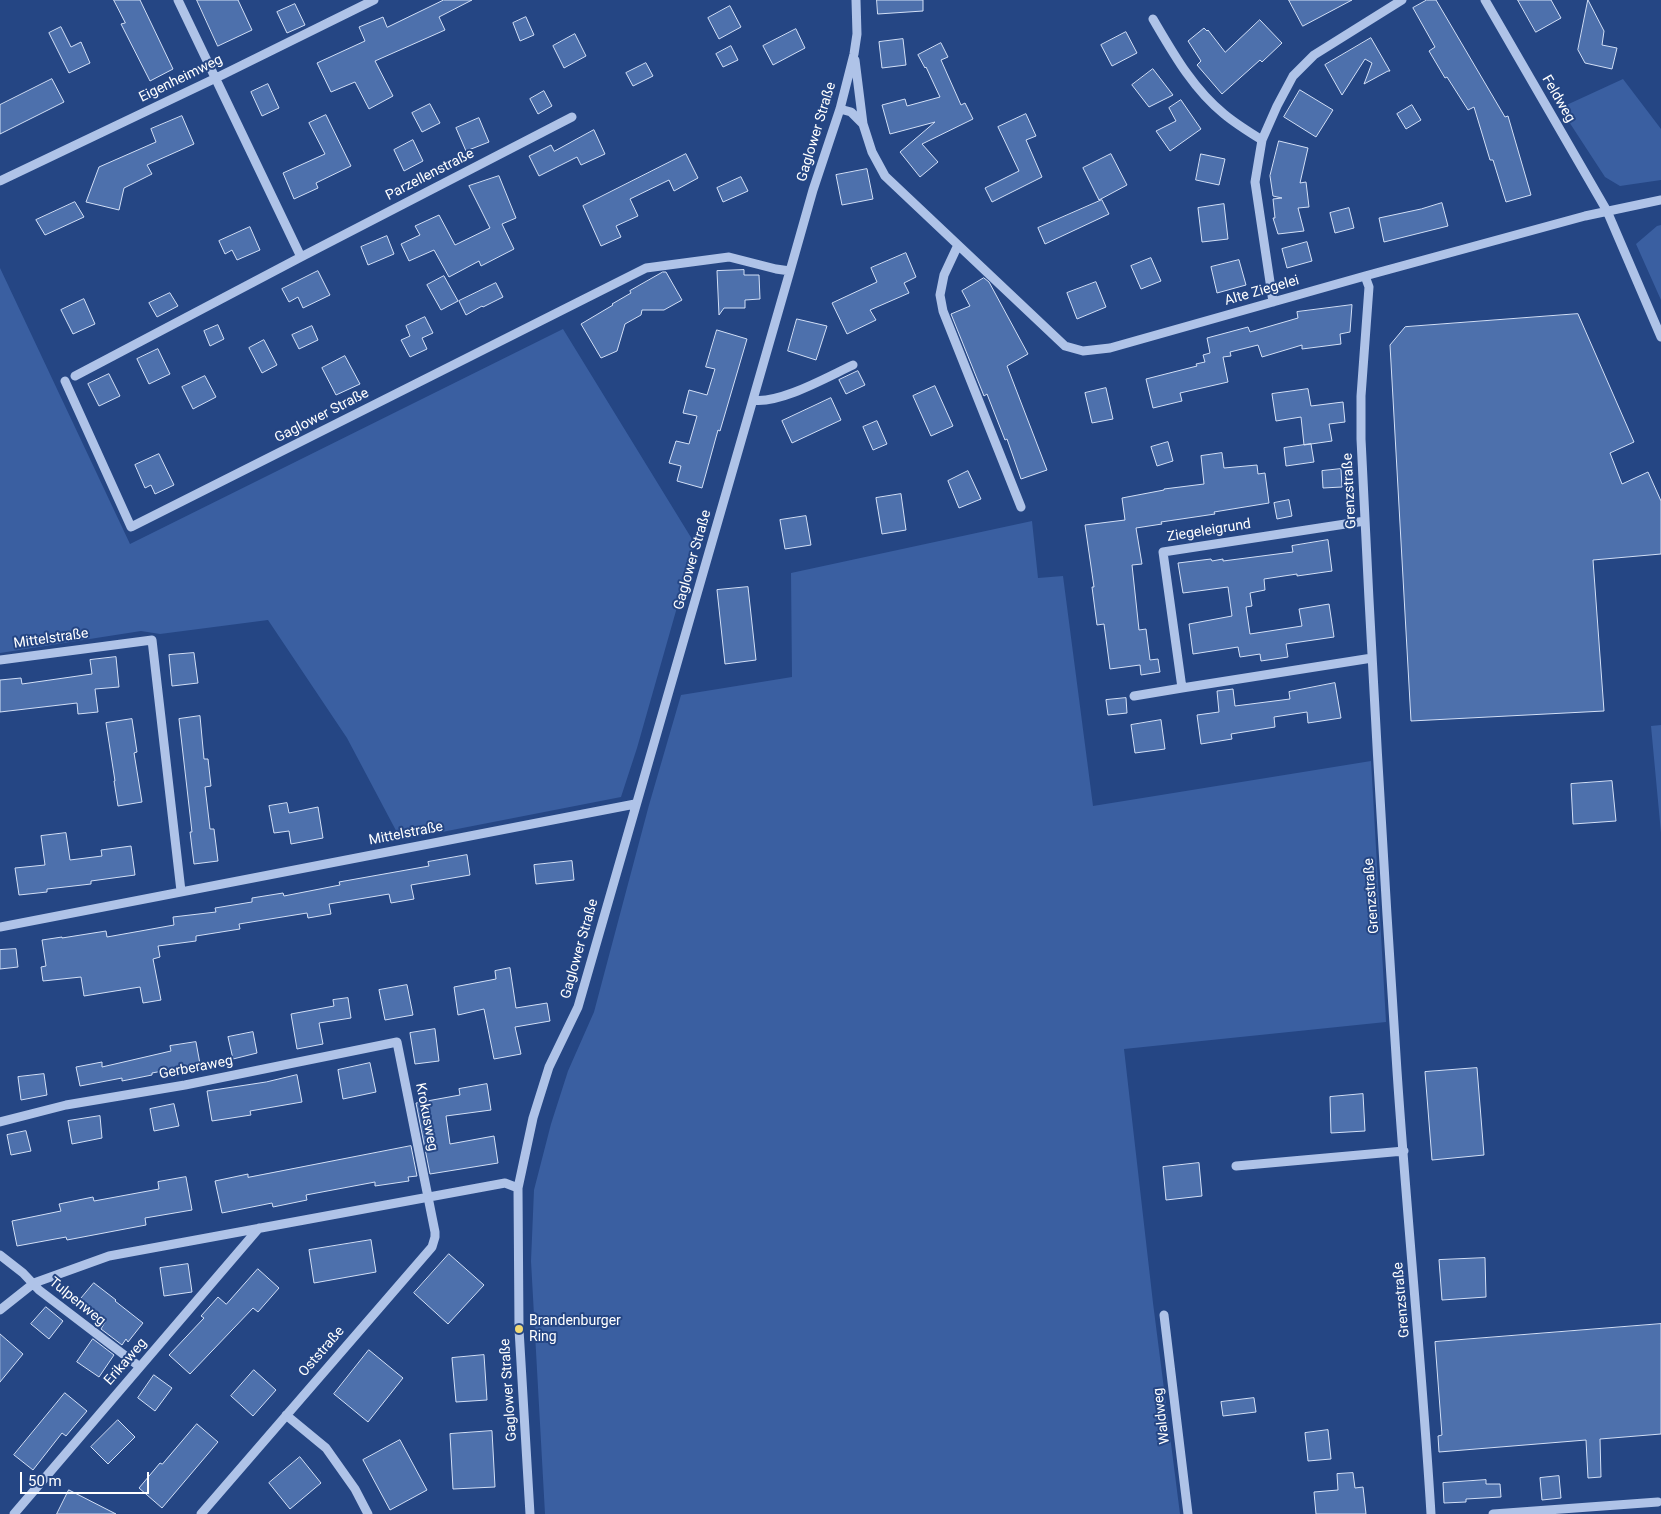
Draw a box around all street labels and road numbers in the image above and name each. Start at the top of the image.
street label: Eigenheimweg [136,52,226,106]
street label: Feldweg [1538,72,1578,126]
street label: Gaglower Straße [794,80,840,184]
street label: Parzellenstraße [383,146,477,204]
street label: Alte Ziegelei [1223,272,1301,310]
street label: Gaglower Straße [272,385,372,447]
street label: Grenzstraße [1340,453,1360,529]
street label: Gaglower Straße [671,508,715,612]
street label: Ziegeleigrund [1166,516,1252,546]
street label: Mittelstraße [13,625,89,653]
street label: Mittelstraße [367,819,445,849]
street label: Grenzstraße [1361,858,1383,934]
street label: Gaglower Straße [558,897,602,1001]
street label: Gerberaweg [158,1053,234,1083]
street label: Krokusweg [411,1081,441,1153]
street label: Grenzstraße [1390,1261,1414,1339]
street label: Tulpenweg [45,1274,109,1330]
street label: Oststraße [296,1323,348,1381]
street label: Erikaweg [101,1335,151,1389]
street label: Gaglower Straße [497,1338,521,1442]
street label: Waldweg [1150,1387,1174,1445]

